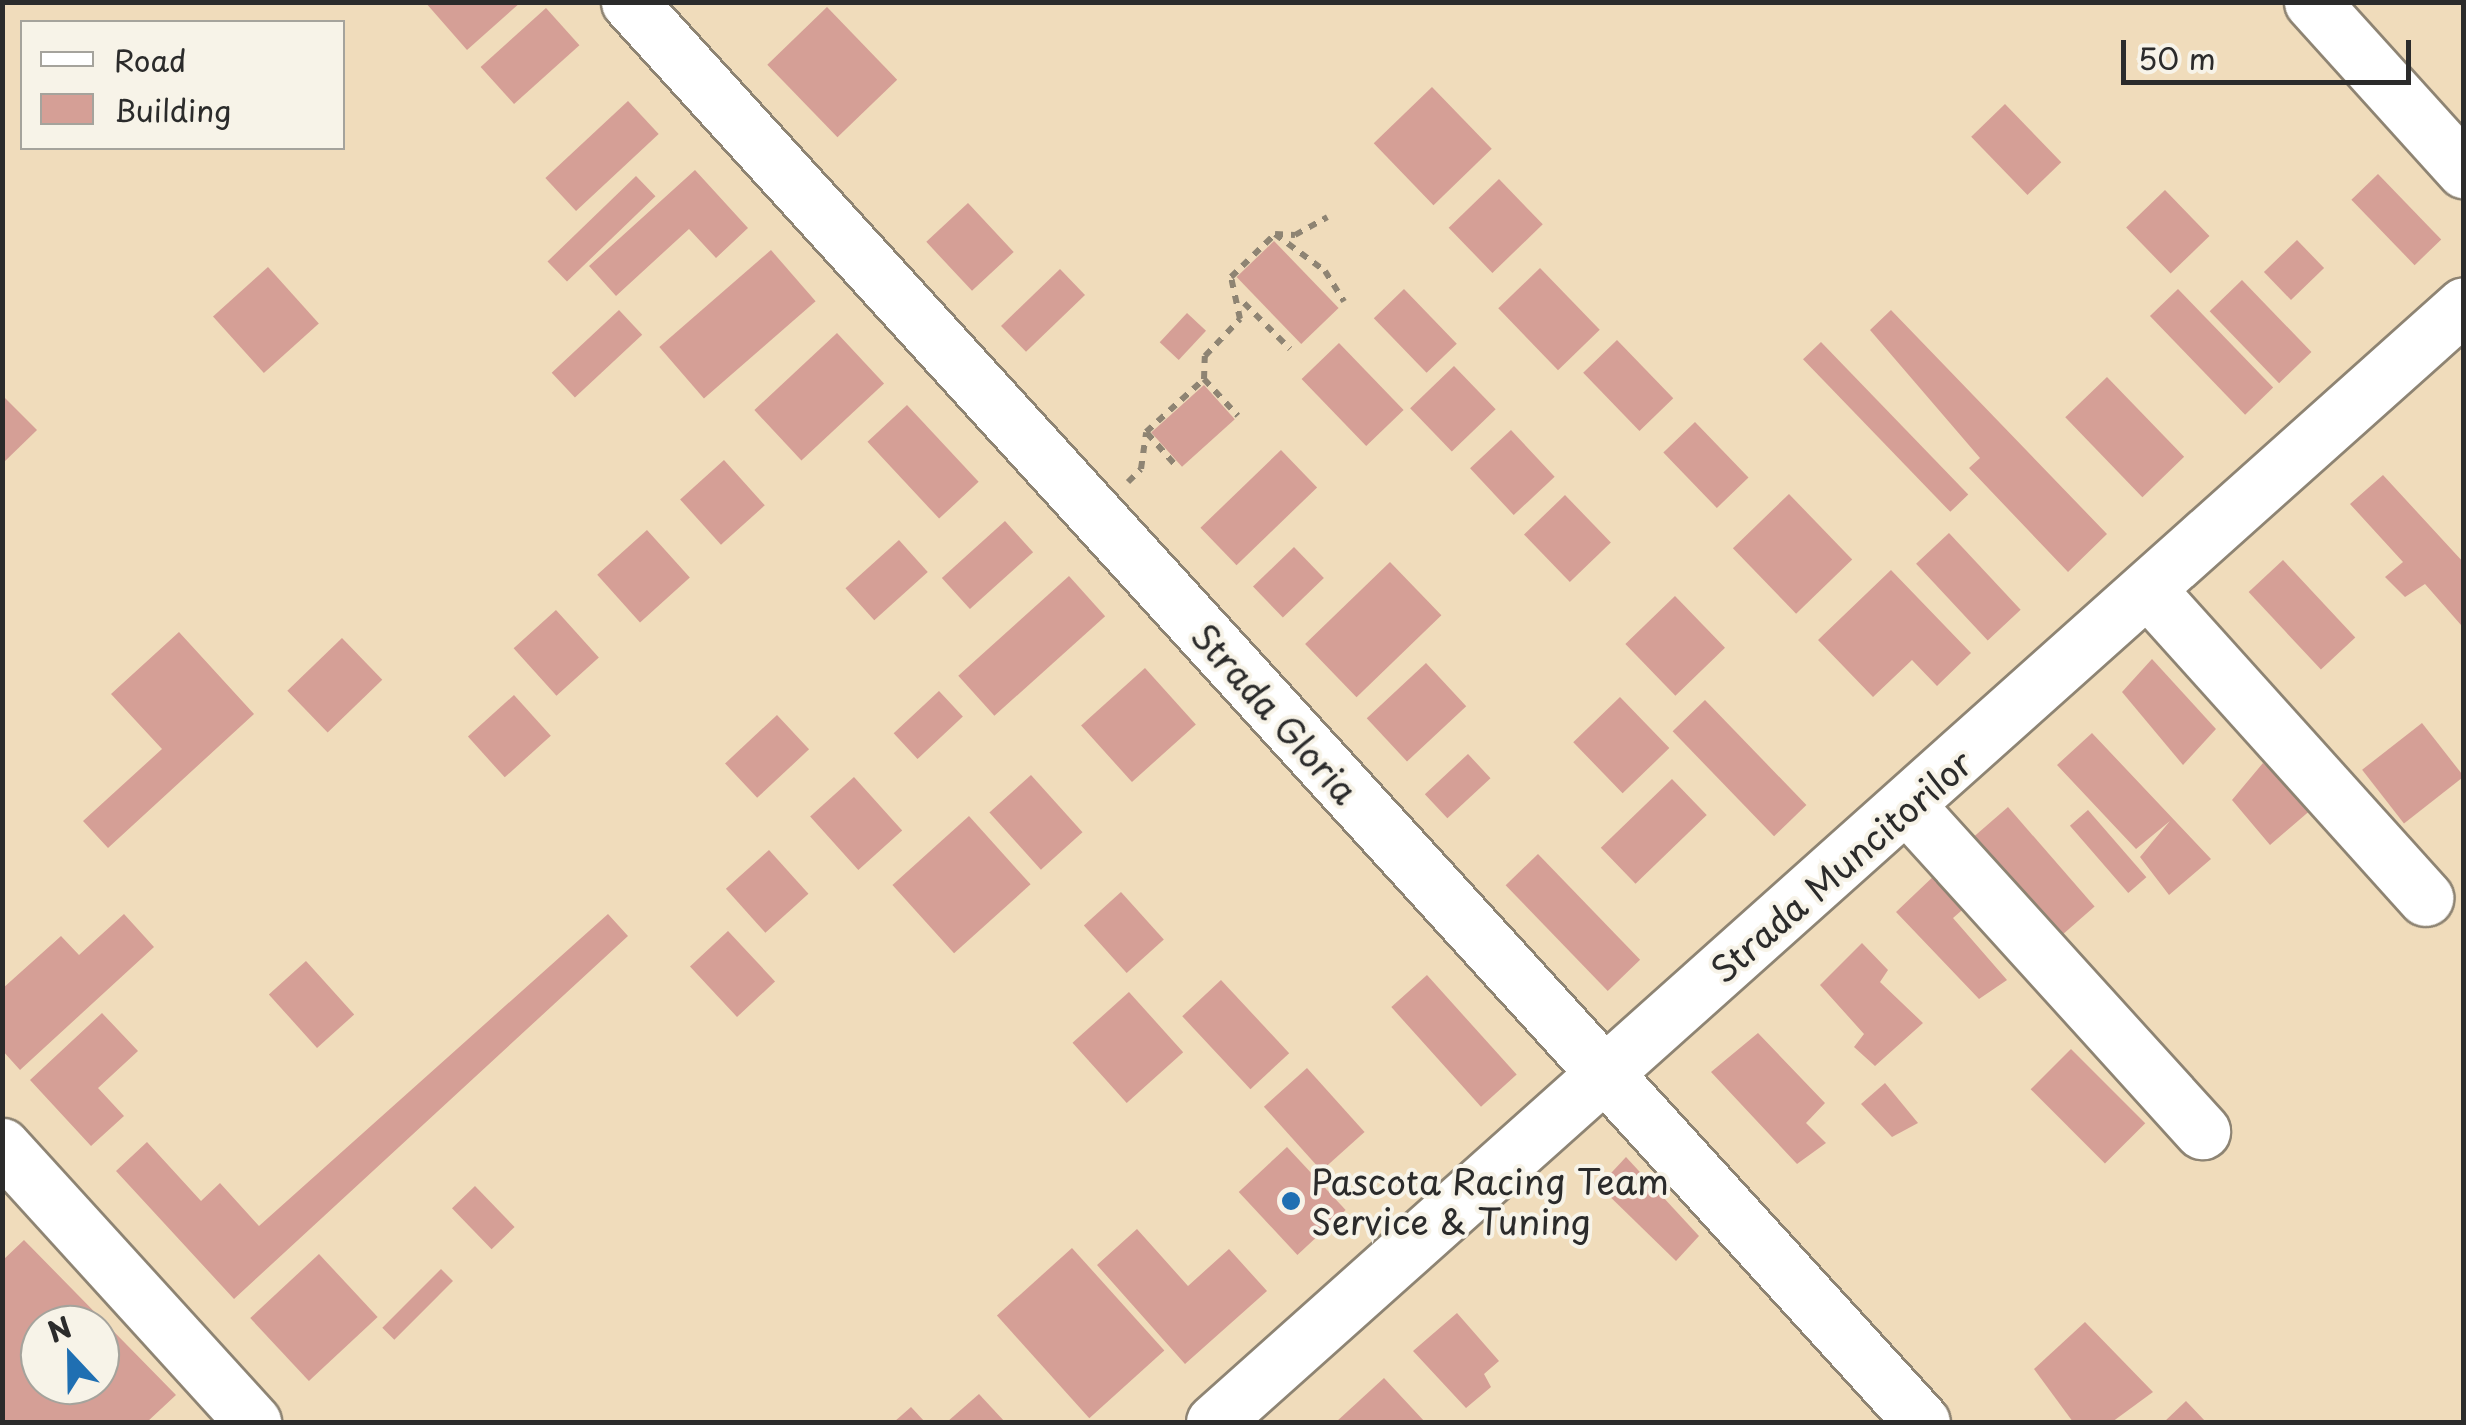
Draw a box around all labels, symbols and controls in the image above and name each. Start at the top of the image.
legend [20,20,345,150]
scale bar [2126,20,2416,82]
text: 50 m [2138,35,2216,80]
text: Road [114,37,187,82]
text: Building [114,87,231,132]
street label: Strada Gloria [1182,613,1368,813]
street label: Strada Muncitorilor [1701,741,1981,991]
place label: Pascota Racing Team Service & Tuning [1311,1160,1667,1242]
marker: Pascota Racing Team Service & Tuning [1280,1190,1302,1212]
text: N [41,1304,78,1353]
north arrow [20,1305,120,1405]

